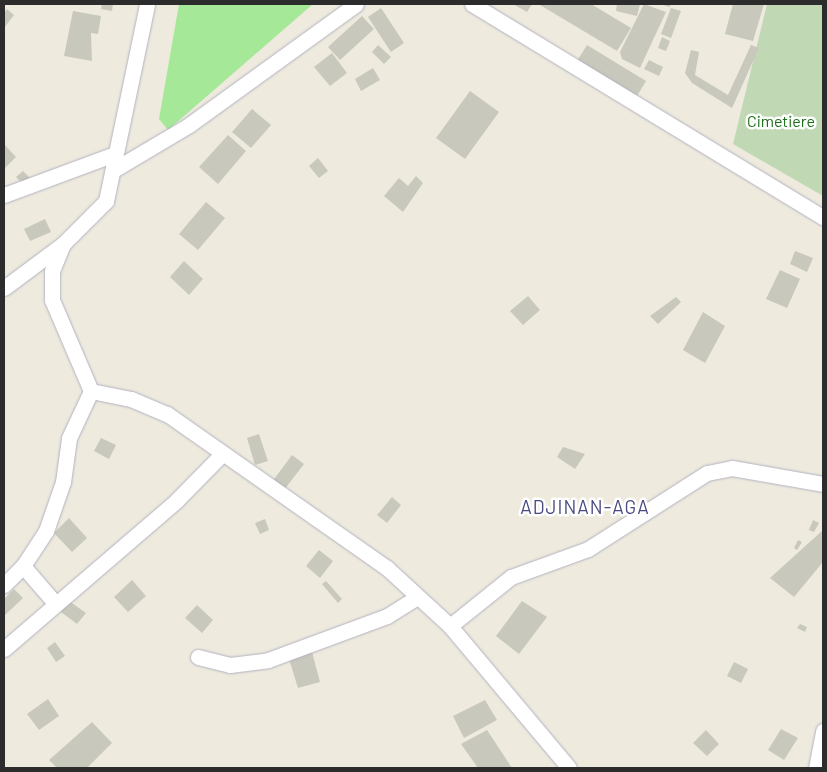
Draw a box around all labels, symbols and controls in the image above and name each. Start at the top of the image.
park label: Cimetiere [747,111,815,131]
district label: ADJINAN-AGA [519,496,651,518]

